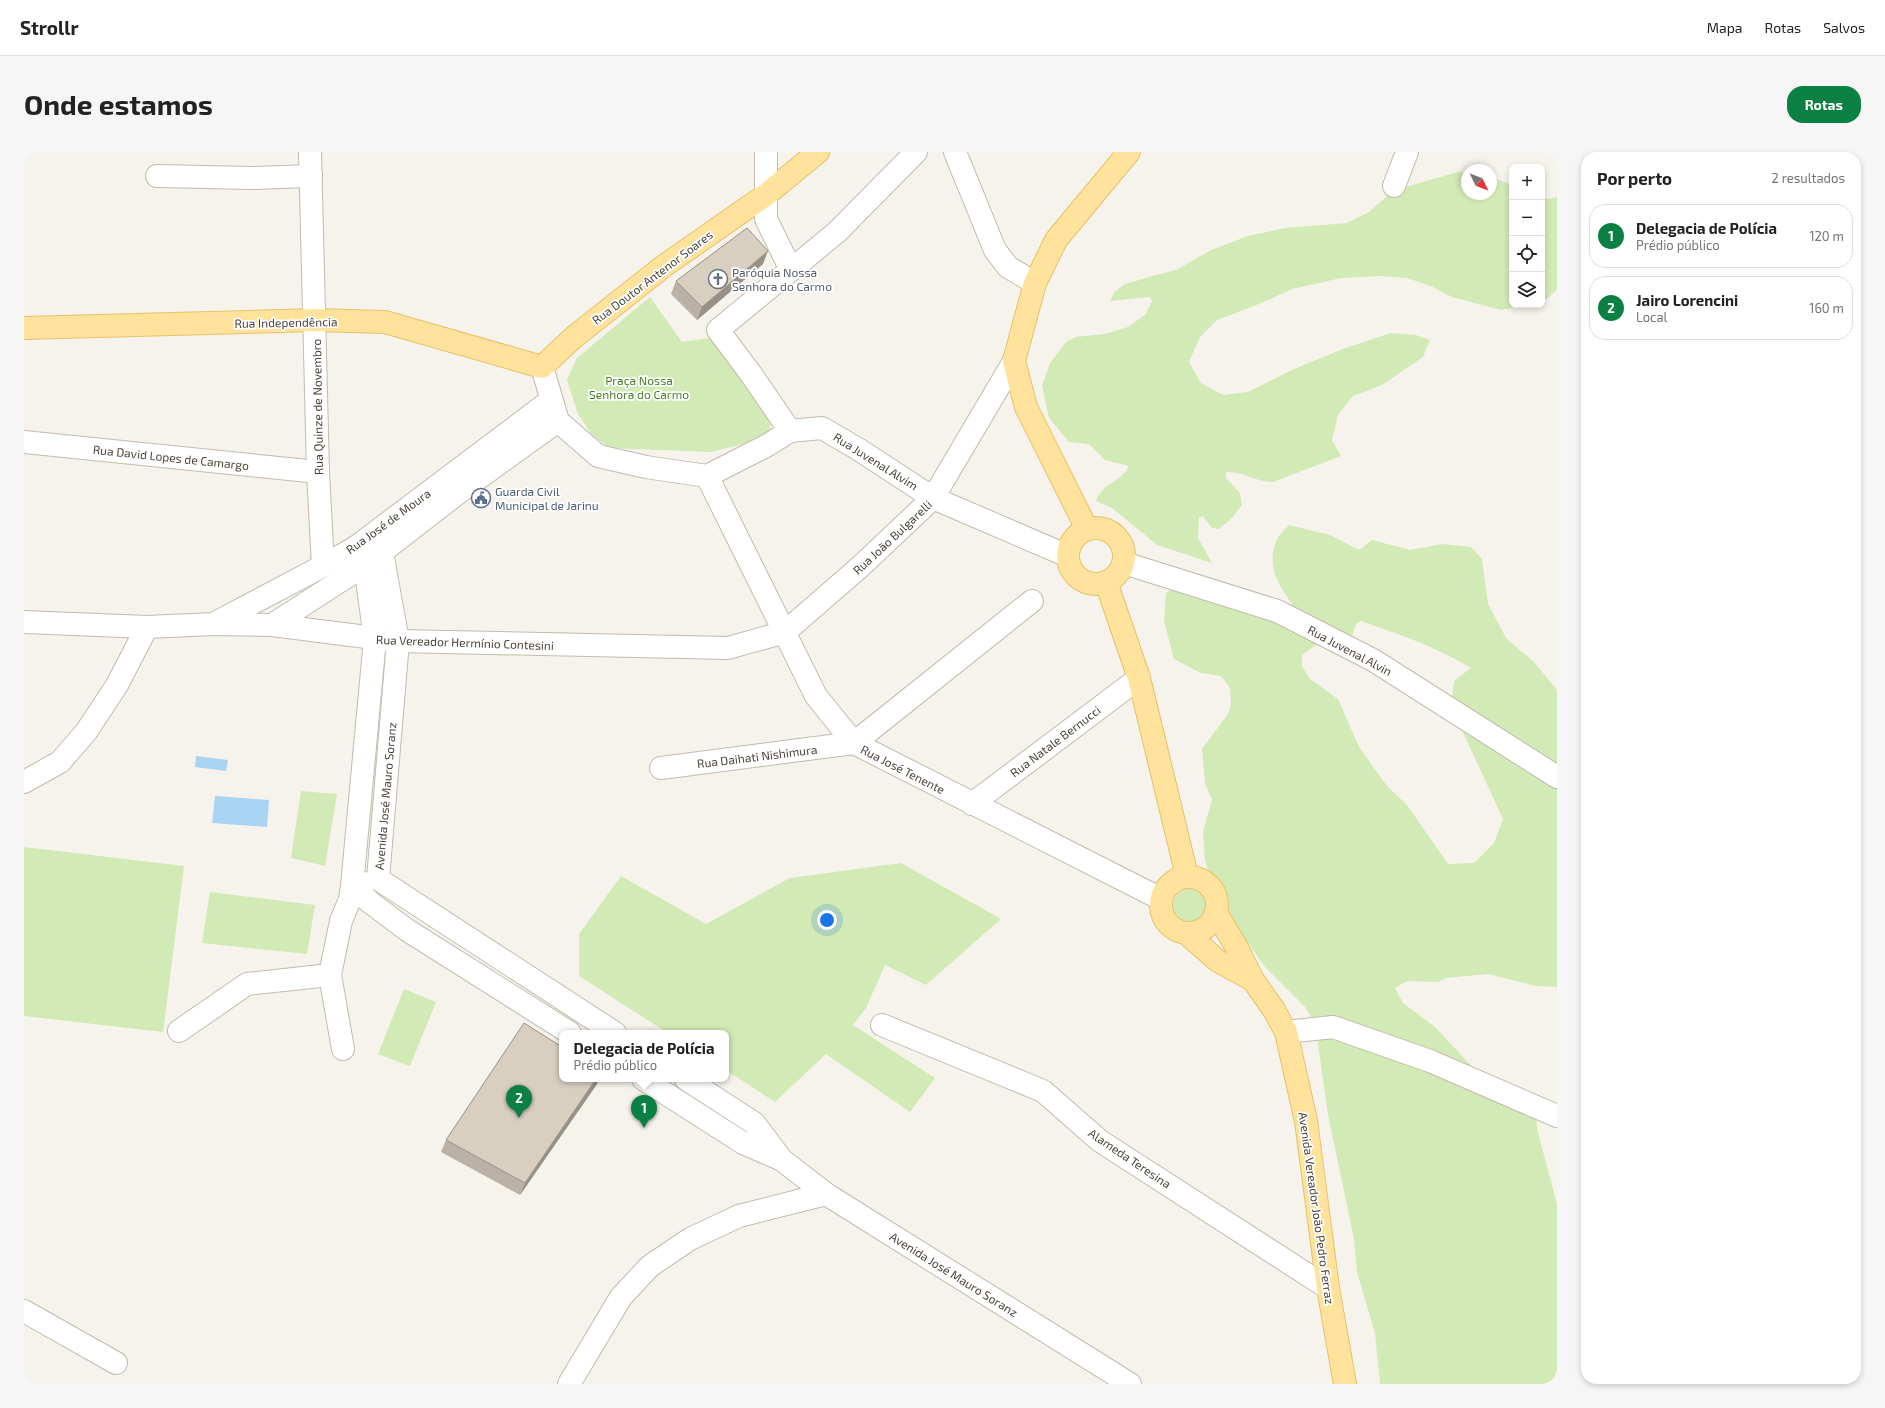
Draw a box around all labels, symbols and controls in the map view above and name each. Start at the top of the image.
text: Strollr [20,16,79,39]
text: Mapa [1707,19,1743,36]
text: Rotas [1765,19,1801,36]
text: Salvos [1823,19,1865,36]
button: Rotas [1787,86,1861,123]
text: Onde estamos [24,87,213,121]
north arrow [1461,164,1497,200]
map controls [1509,164,1545,308]
button: + [1509,164,1545,200]
text: Por perto [1597,168,1672,188]
text: 2 resultados [1771,170,1845,186]
button: − [1509,200,1545,236]
text: Delegacia de Polícia [1636,219,1777,237]
street label: Rua Doutor Antenor Soares [589,227,715,327]
text: 1 [1608,228,1614,244]
text: 120 m [1809,228,1844,244]
button: locate [1509,236,1545,272]
text: Prédio público [1636,237,1720,253]
place label: Paróquia Nossa Senhora do Carmo [732,265,832,293]
church icon: Paróquia Nossa Senhora do Carmo [707,268,729,290]
button: layers [1509,272,1545,308]
text: Jairo Lorencini [1636,291,1738,309]
text: 2 [1607,300,1615,316]
text: 160 m [1809,300,1844,316]
text: Local [1636,309,1667,325]
street label: Rua Independência [234,314,338,330]
street label: Rua Quinze de Novembro [309,339,326,475]
park label: Praça Nossa Senhora do Carmo [589,373,689,401]
street label: Rua Juvenal Alvim [831,429,921,493]
street label: Rua David Lopes de Camargo [92,442,250,472]
place label: Guarda Civil Municipal de Jarinu [495,484,599,512]
street label: Rua José de Moura [343,486,433,556]
public building icon: Guarda Civil Municipal de Jarinu [470,487,492,509]
street label: Rua João Bulgarelli [850,497,934,577]
street label: Rua Juvenal Alvin [1306,622,1394,678]
street label: Rua Vereador Hermínio Contesini [376,632,554,652]
street label: Rua Natale Bernucci [1007,702,1103,780]
street label: Avenida José Mauro Soranz [372,722,398,870]
street label: Rua Daihati Nishimura [696,742,818,770]
street label: Rua José Tenente [859,742,947,796]
your location [817,910,837,930]
popup [559,1030,729,1082]
text: Delegacia de Polícia [574,1039,714,1057]
text: Prédio público [574,1057,657,1073]
pin: 2 [506,1085,532,1118]
pin: 1 [631,1095,657,1128]
street label: Avenida Vereador João Pedro Ferraz [1297,1111,1337,1305]
street label: Alameda Teresina [1086,1125,1174,1191]
street label: Avenida José Mauro Soranz [888,1229,1020,1319]

